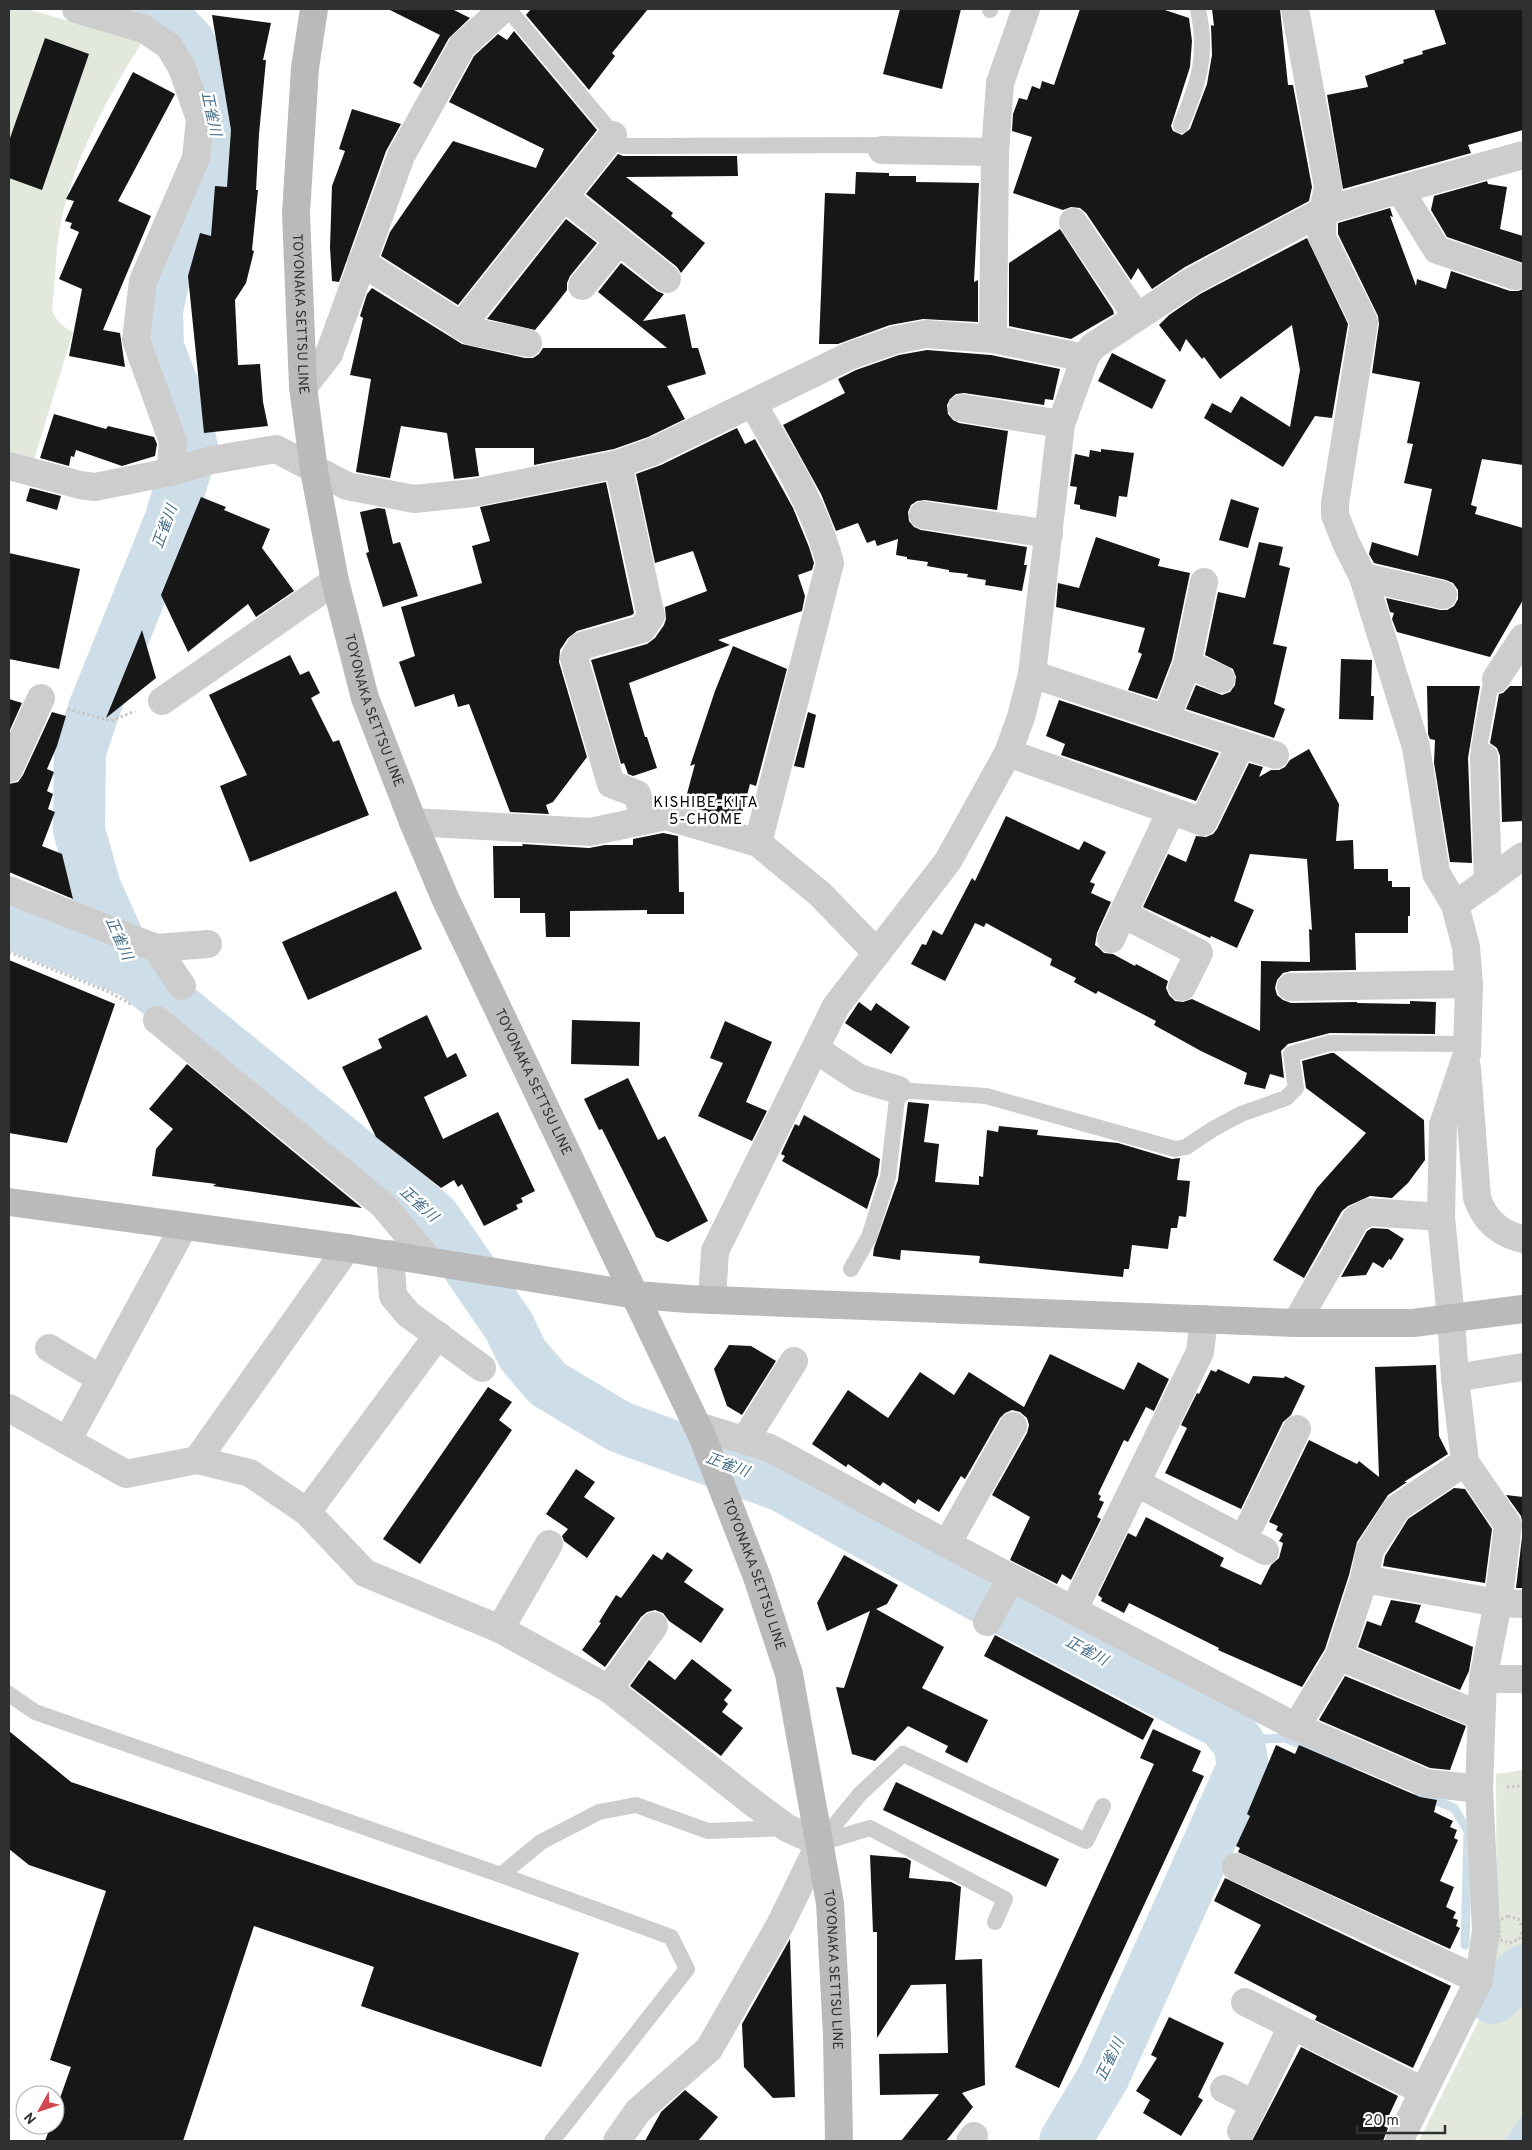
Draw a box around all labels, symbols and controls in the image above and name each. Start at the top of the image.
water label: 正雀川 [196,90,224,140]
street label: TOYONAKA SETTSU LINE [288,233,312,395]
water label: 正雀川 [149,501,183,551]
street label: TOYONAKA SETTSU LINE [340,632,407,789]
district label: KISHIBE-KITA 5-CHOME [653,794,759,830]
water label: 正雀川 [100,915,137,965]
street label: TOYONAKA SETTSU LINE [491,1006,575,1158]
water label: 正雀川 [395,1183,443,1228]
water label: 正雀川 [703,1449,753,1483]
street label: TOYONAKA SETTSU LINE [719,1496,789,1653]
water label: 正雀川 [1062,1633,1112,1672]
street label: TOYONAKA SETTSU LINE [819,1888,846,2050]
water label: 正雀川 [1093,2034,1130,2084]
north arrow [15,2085,65,2135]
scale bar [1357,2102,1444,2134]
text: N [21,2108,41,2127]
text: 20 m [1364,2112,1399,2131]

